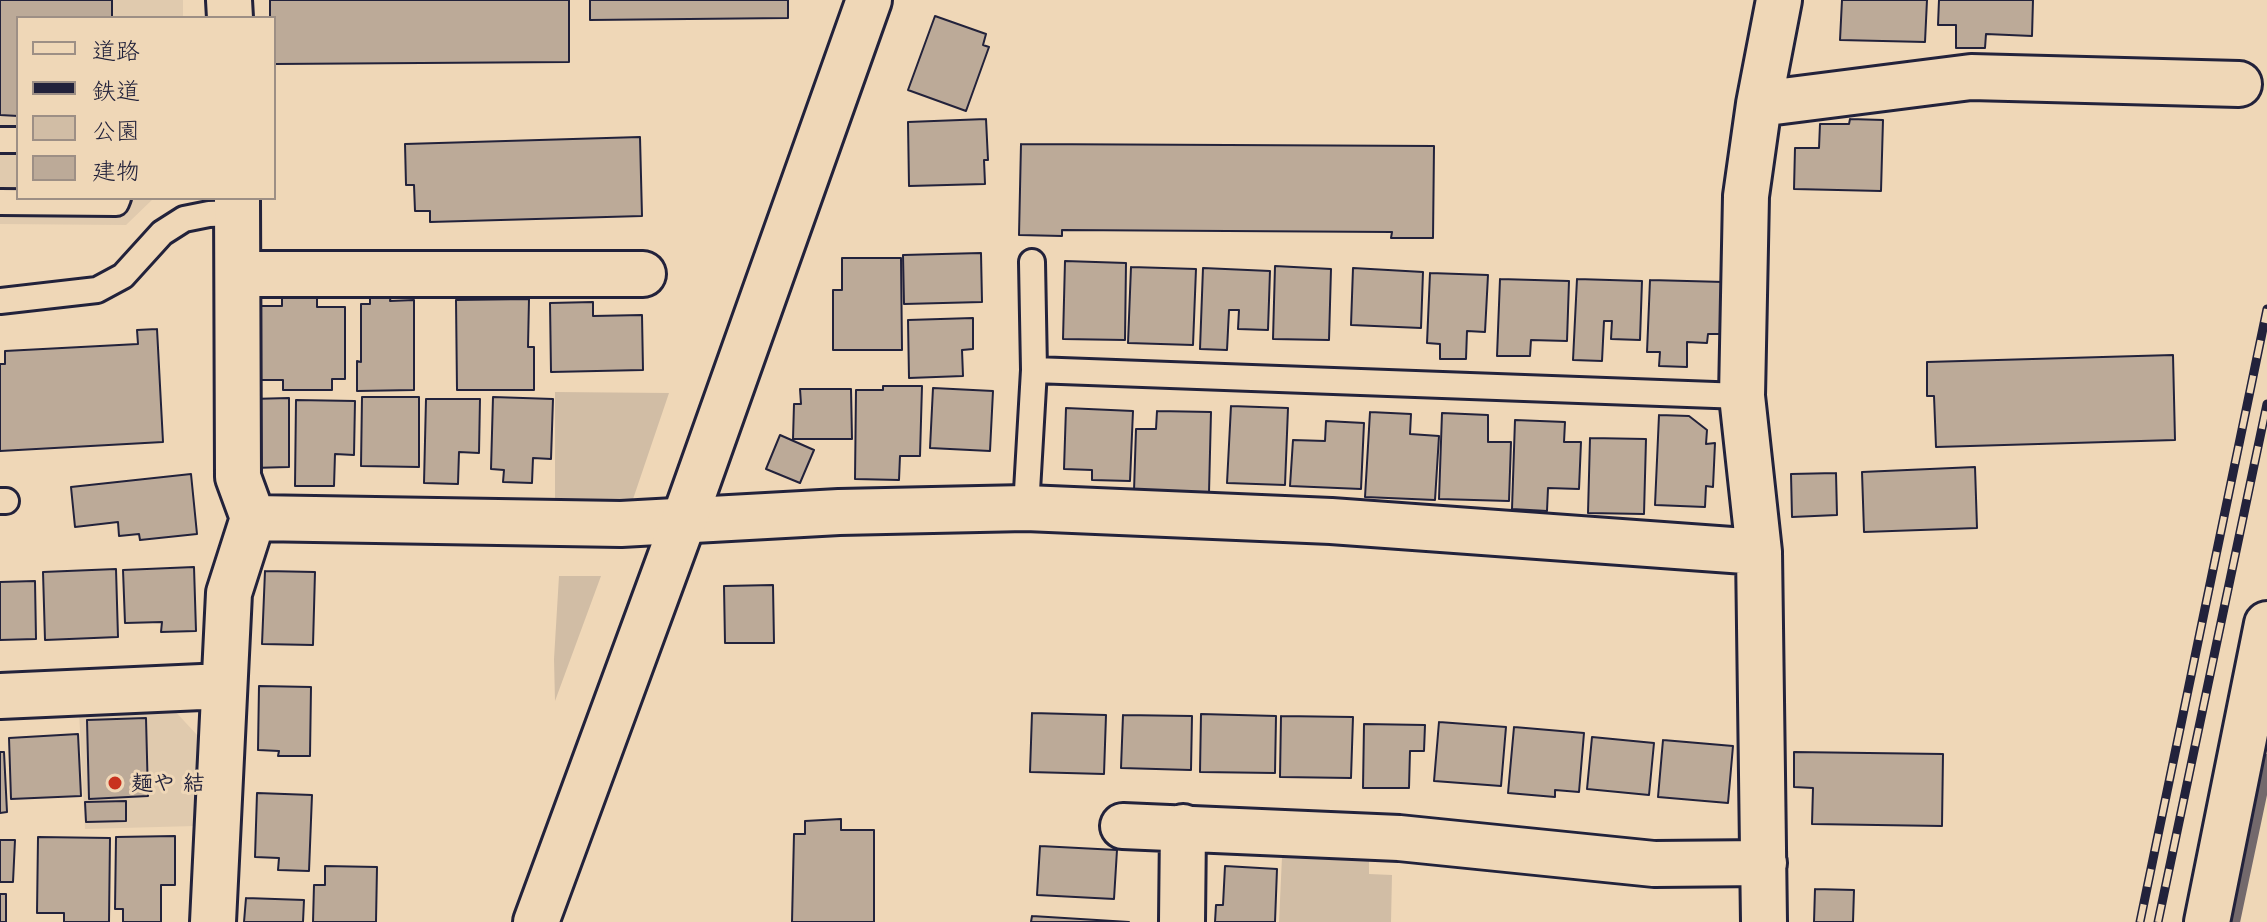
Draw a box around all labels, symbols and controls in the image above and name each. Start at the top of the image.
legend [16,16,276,200]
text: 道路 [92,34,140,65]
text: 鉄道 [92,74,140,105]
text: 公園 [92,114,140,145]
text: 建物 [92,154,140,185]
place label: 麺や 結 [131,770,205,796]
marker: 麺や 結 [106,774,124,792]

